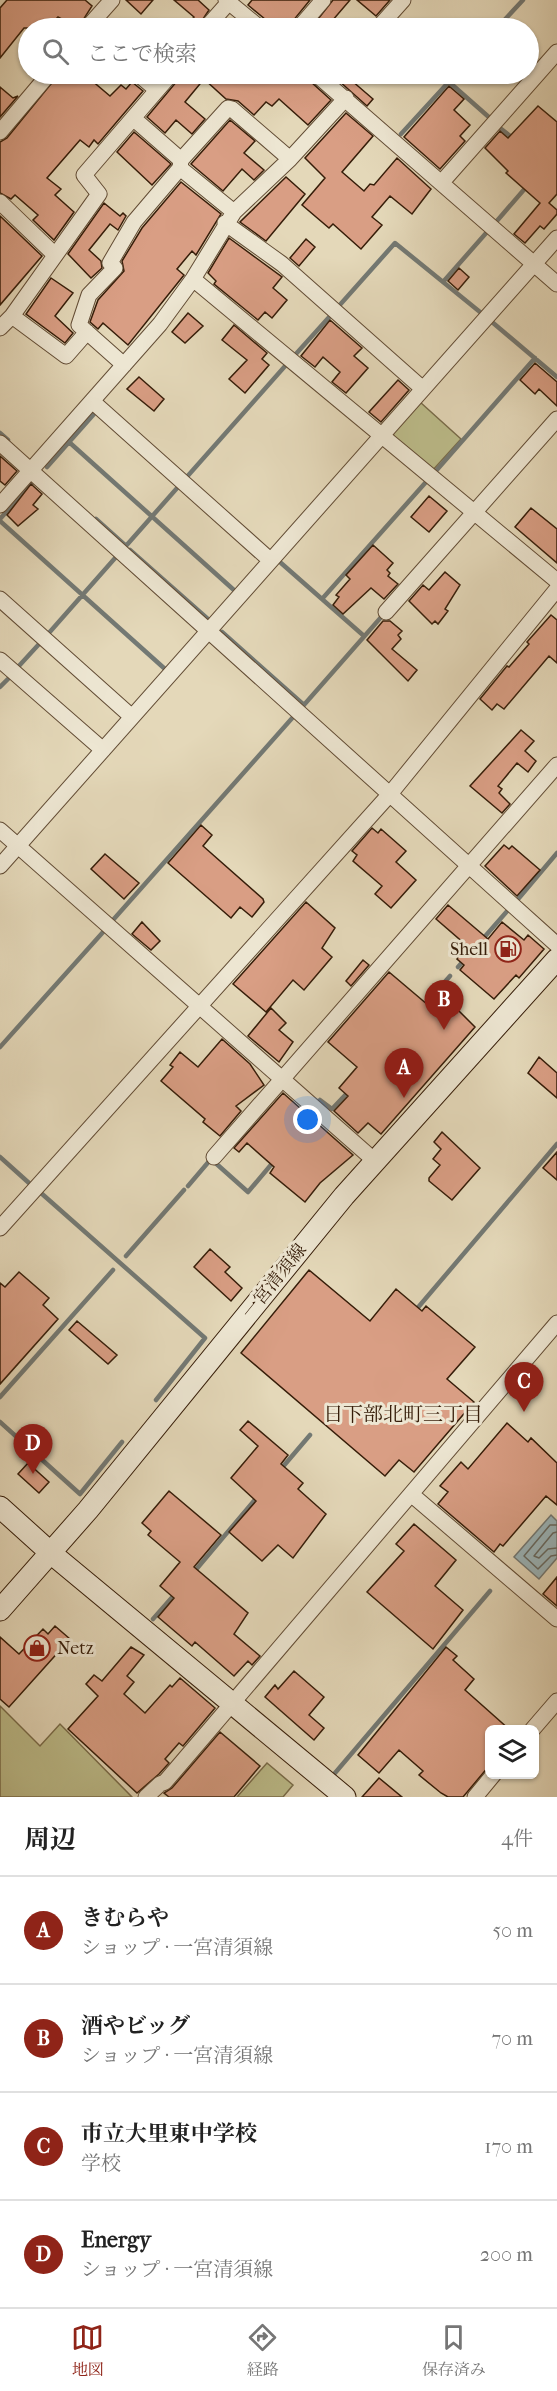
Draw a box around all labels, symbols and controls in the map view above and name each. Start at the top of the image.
search box [18,18,539,84]
icon: search [39,35,72,68]
text: ここで検索 [87,41,197,67]
fuel station icon: Shell [493,934,523,964]
place label: Shell [450,939,488,960]
pin: B [424,980,464,1030]
pin: A [384,1048,424,1098]
your location [293,1105,322,1134]
street label: 一宮清須線 [238,1240,311,1323]
pin: C [504,1362,544,1412]
district label: 日下部北町三丁目 [323,1403,483,1426]
pin: D [14,1424,52,1474]
shop icon: Netz [22,1633,52,1663]
place label: Netz [57,1638,94,1659]
map controls [485,1725,539,1779]
button: layers [485,1725,539,1779]
text: 周辺 [24,1824,76,1855]
text: 4件 [501,1827,533,1850]
text: きむらや [81,1905,169,1931]
text: A [37,1919,50,1942]
text: 50 m [492,1919,533,1942]
text: ショップ · 一宮清須線 [81,1936,273,1959]
text: 酒やビッグ [81,2013,190,2039]
text: B [37,2027,50,2050]
text: 70 m [491,2027,533,2050]
text: ショップ · 一宮清須線 [81,2044,273,2067]
text: 市立大里東中学校 [81,2121,257,2147]
text: C [37,2135,50,2158]
text: 170 m [484,2135,533,2158]
text: 学校 [81,2152,121,2175]
text: Energy [81,2227,151,2253]
text: D [36,2243,51,2266]
text: 200 m [480,2243,533,2266]
text: ショップ · 一宮清須線 [81,2258,273,2281]
tab: 地図 [71,2321,104,2380]
tab: 経路 [246,2321,279,2380]
tab: 保存済み [422,2321,486,2380]

